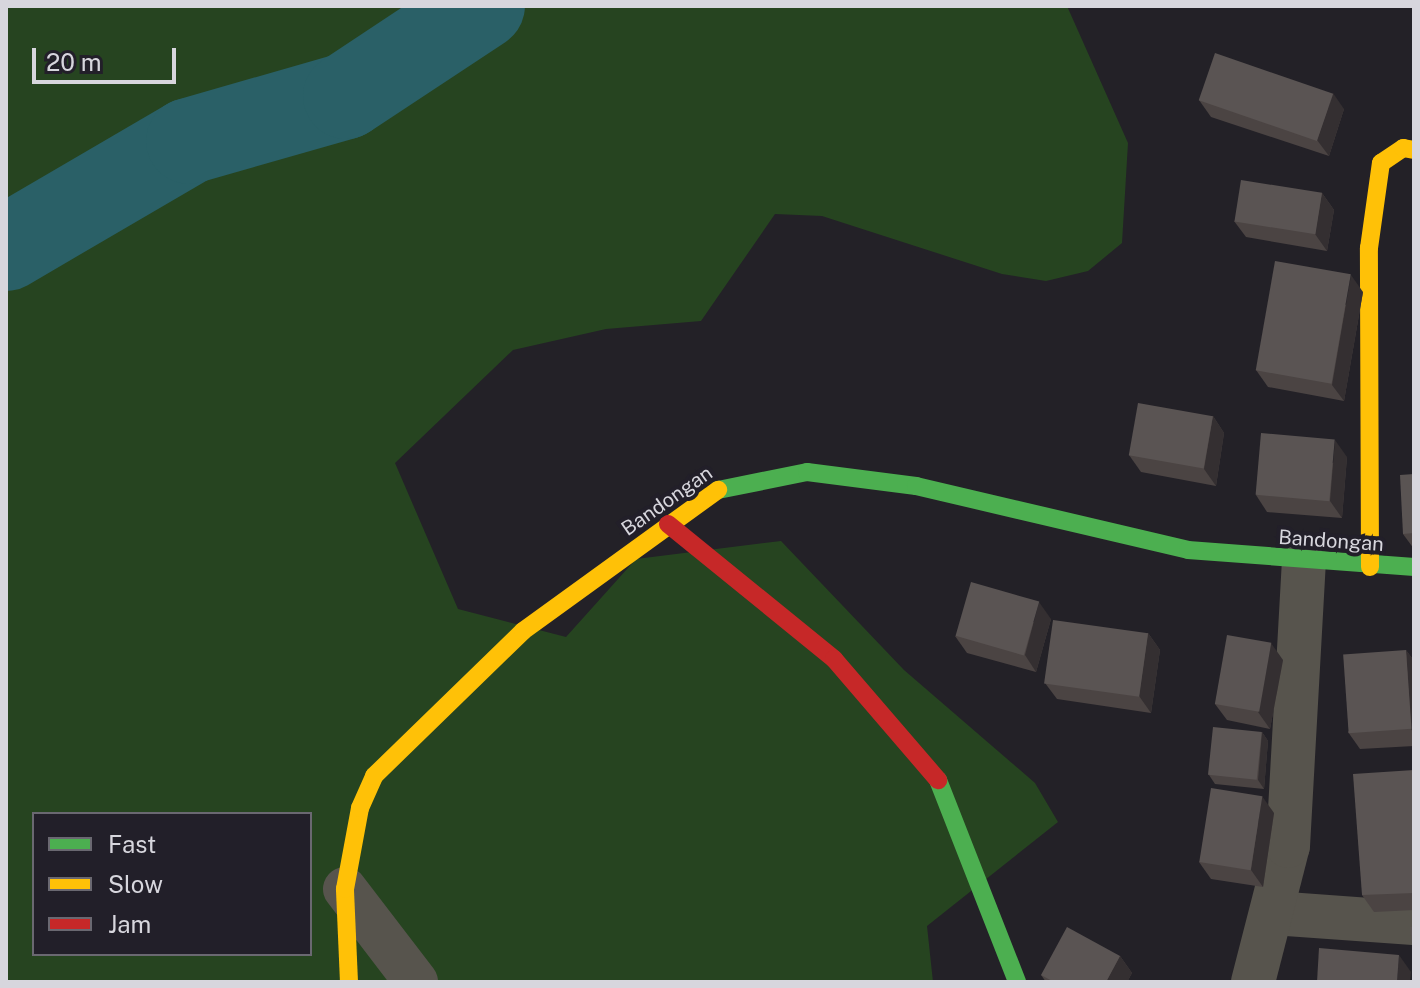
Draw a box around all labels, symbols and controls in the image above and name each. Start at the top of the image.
scale bar [36,32,180,82]
text: 20 m [46,48,102,76]
street label: Bandongan [617,461,717,541]
street label: Bandongan [1278,525,1384,557]
legend [32,812,312,956]
text: Fast [108,830,156,858]
text: Slow [108,870,163,898]
text: Jam [108,910,151,938]

